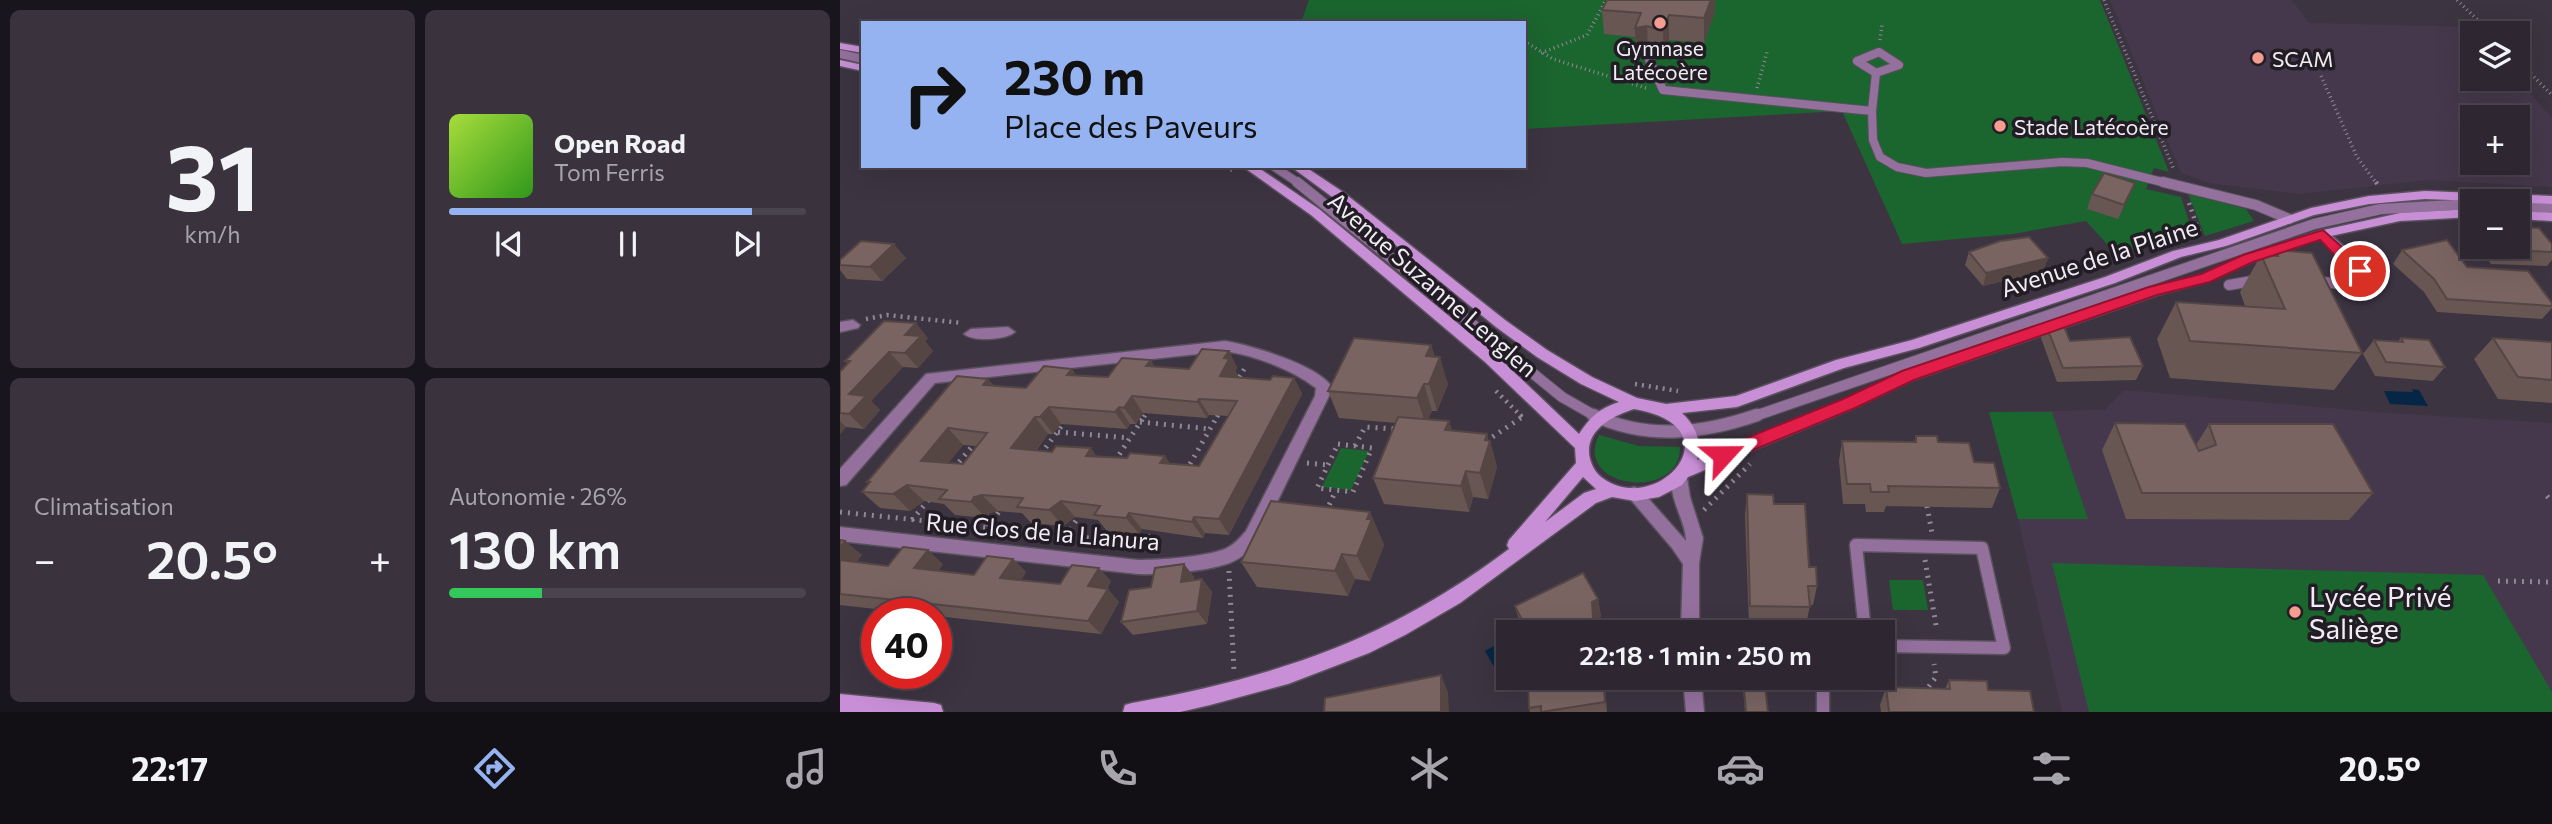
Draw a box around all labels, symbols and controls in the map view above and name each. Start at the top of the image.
marker: Gymnase Latécoère [1652,15,1668,31]
map controls [2460,21,2530,259]
button: layers [2460,21,2530,91]
place label: Gymnase Latécoère [1612,35,1708,84]
text: 230 m [1004,45,1145,105]
place label: SCAM [2272,46,2333,71]
icon: right [889,49,980,140]
marker: SCAM [2250,50,2266,66]
text: Place des Paveurs [1004,105,1258,145]
button: + [2460,105,2530,175]
place label: Stade Latécoère [2014,114,2169,139]
text: 31 [165,118,260,230]
marker: Stade Latécoère [1992,118,2008,134]
text: Open Road [554,127,686,158]
text: Tom Ferris [554,158,665,186]
street label: Avenue Suzanne Lenglen [1323,185,1543,383]
button: − [2460,189,2530,259]
street label: Avenue de la Plaine [1997,211,2201,303]
text: km/h [185,220,240,248]
icon: previous [490,225,528,263]
icon: pause [609,225,647,263]
icon: next [728,225,766,263]
pin [2330,241,2390,301]
icon: arrive [2341,252,2379,290]
position arrow [1686,418,1760,492]
text: Autonomie · 26% [449,482,627,510]
text: Climatisation [34,492,174,520]
street label: Rue Clos de la Llanura [925,506,1161,556]
text: 130 km [449,516,621,580]
text: 20.5° [146,526,278,590]
text: − [34,535,56,582]
text: + [369,535,391,582]
place label: Lycée Privé Saliège [2309,579,2452,645]
speed limit sign: 40 [861,598,952,689]
marker: Lycée Privé Saliège [2287,604,2303,620]
text: 22:18 · 1 min · 250 m [1579,639,1812,670]
icon: directions [470,744,519,793]
icon: music [782,744,831,793]
icon: phone [1093,744,1142,793]
icon: climate [1405,744,1454,793]
icon: car [1716,744,1765,793]
icon: filters [2027,744,2076,793]
text: 22:17 [131,748,208,788]
text: 20.5° [2339,748,2421,788]

